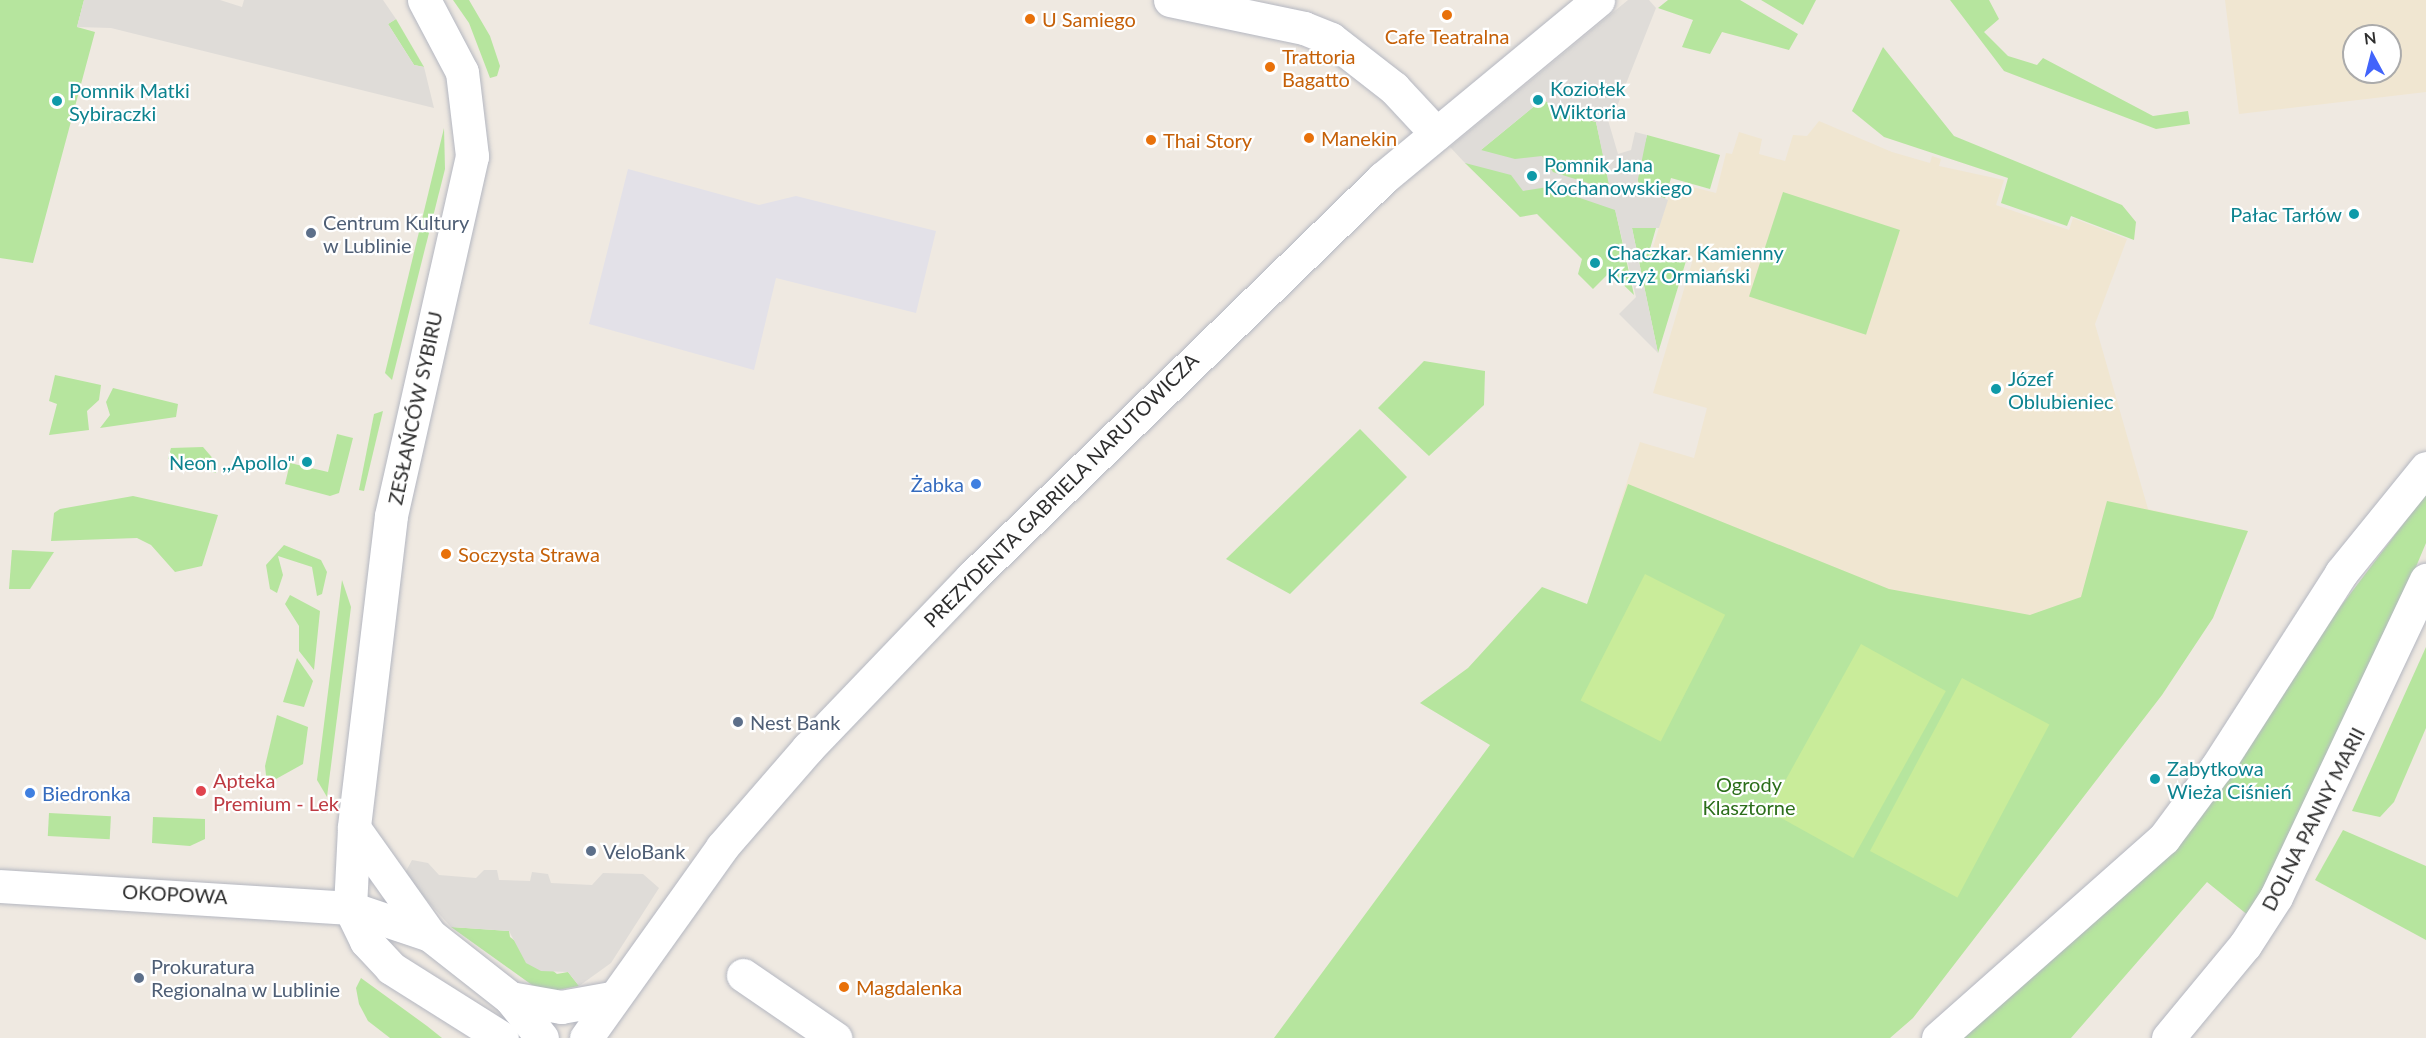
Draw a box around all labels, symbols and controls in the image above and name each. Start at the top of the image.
place label: U Samiego [1042,7,1136,31]
marker: Cafe Teatralna [1440,8,1454,22]
marker: U Samiego [1023,12,1037,26]
place label: Cafe Teatralna [1384,24,1510,48]
north arrow [2342,24,2402,84]
text: N [2363,27,2377,48]
place label: Trattoria Bagatto [1282,44,1356,91]
marker: Trattoria Bagatto [1263,60,1277,74]
place label: Koziołek Wiktoria [1550,77,1626,124]
place label: Pomnik Matki Sybiraczki [69,78,190,125]
marker: Koziołek Wiktoria [1531,93,1545,107]
marker: Pomnik Matki Sybiraczki [50,94,64,108]
place label: Manekin [1321,126,1397,150]
place label: Thai Story [1163,128,1252,152]
marker: Manekin [1302,131,1316,145]
marker: Thai Story [1144,133,1158,147]
place label: Pomnik Jana Kochanowskiego [1544,152,1692,199]
marker: Pomnik Jana Kochanowskiego [1525,169,1539,183]
place label: Pałac Tarłów [2230,202,2342,226]
marker: Pałac Tarłów [2347,207,2361,221]
place label: Centrum Kultury w Lublinie [323,210,469,257]
marker: Centrum Kultury w Lublinie [304,226,318,240]
place label: Chaczkar. Kamienny Krzyż Ormiański [1607,240,1784,287]
marker: Chaczkar. Kamienny Krzyż Ormiański [1588,256,1602,270]
street label: ZESŁAŃCÓW SYBIRU [383,309,447,507]
street label: PREZYDENTA GABRIELA NARUTOWICZA [918,347,1204,633]
place label: Józef Oblubieniec [2008,366,2114,413]
marker: Józef Oblubieniec [1989,382,2003,396]
place label: Neon ,,Apollo" [169,450,295,474]
marker: Neon ,,Apollo" [300,455,314,469]
place label: Żabka [911,472,964,496]
marker: Żabka [969,477,983,491]
place label: Soczysta Strawa [458,542,600,566]
marker: Soczysta Strawa [439,547,453,561]
place label: Nest Bank [750,710,840,734]
marker: Nest Bank [731,715,745,729]
street label: DOLNA PANNY MARII [2256,723,2370,915]
place label: Zabytkowa Wieża Ciśnień [2167,756,2292,803]
place label: Apteka Premium - Lek [213,768,339,815]
park label: Ogrody Klasztorne [1702,772,1796,819]
marker: Zabytkowa Wieża Ciśnień [2148,772,2162,786]
place label: Biedronka [42,781,131,805]
marker: Apteka Premium - Lek [194,784,208,798]
marker: Biedronka [23,786,37,800]
place label: VeloBank [603,839,685,863]
marker: VeloBank [584,844,598,858]
street label: OKOPOWA [122,879,228,909]
place label: Prokuratura Regionalna w Lublinie [151,954,341,1001]
marker: Prokuratura Regionalna w Lublinie [132,971,146,985]
place label: Magdalenka [856,975,962,999]
marker: Magdalenka [837,980,851,994]

